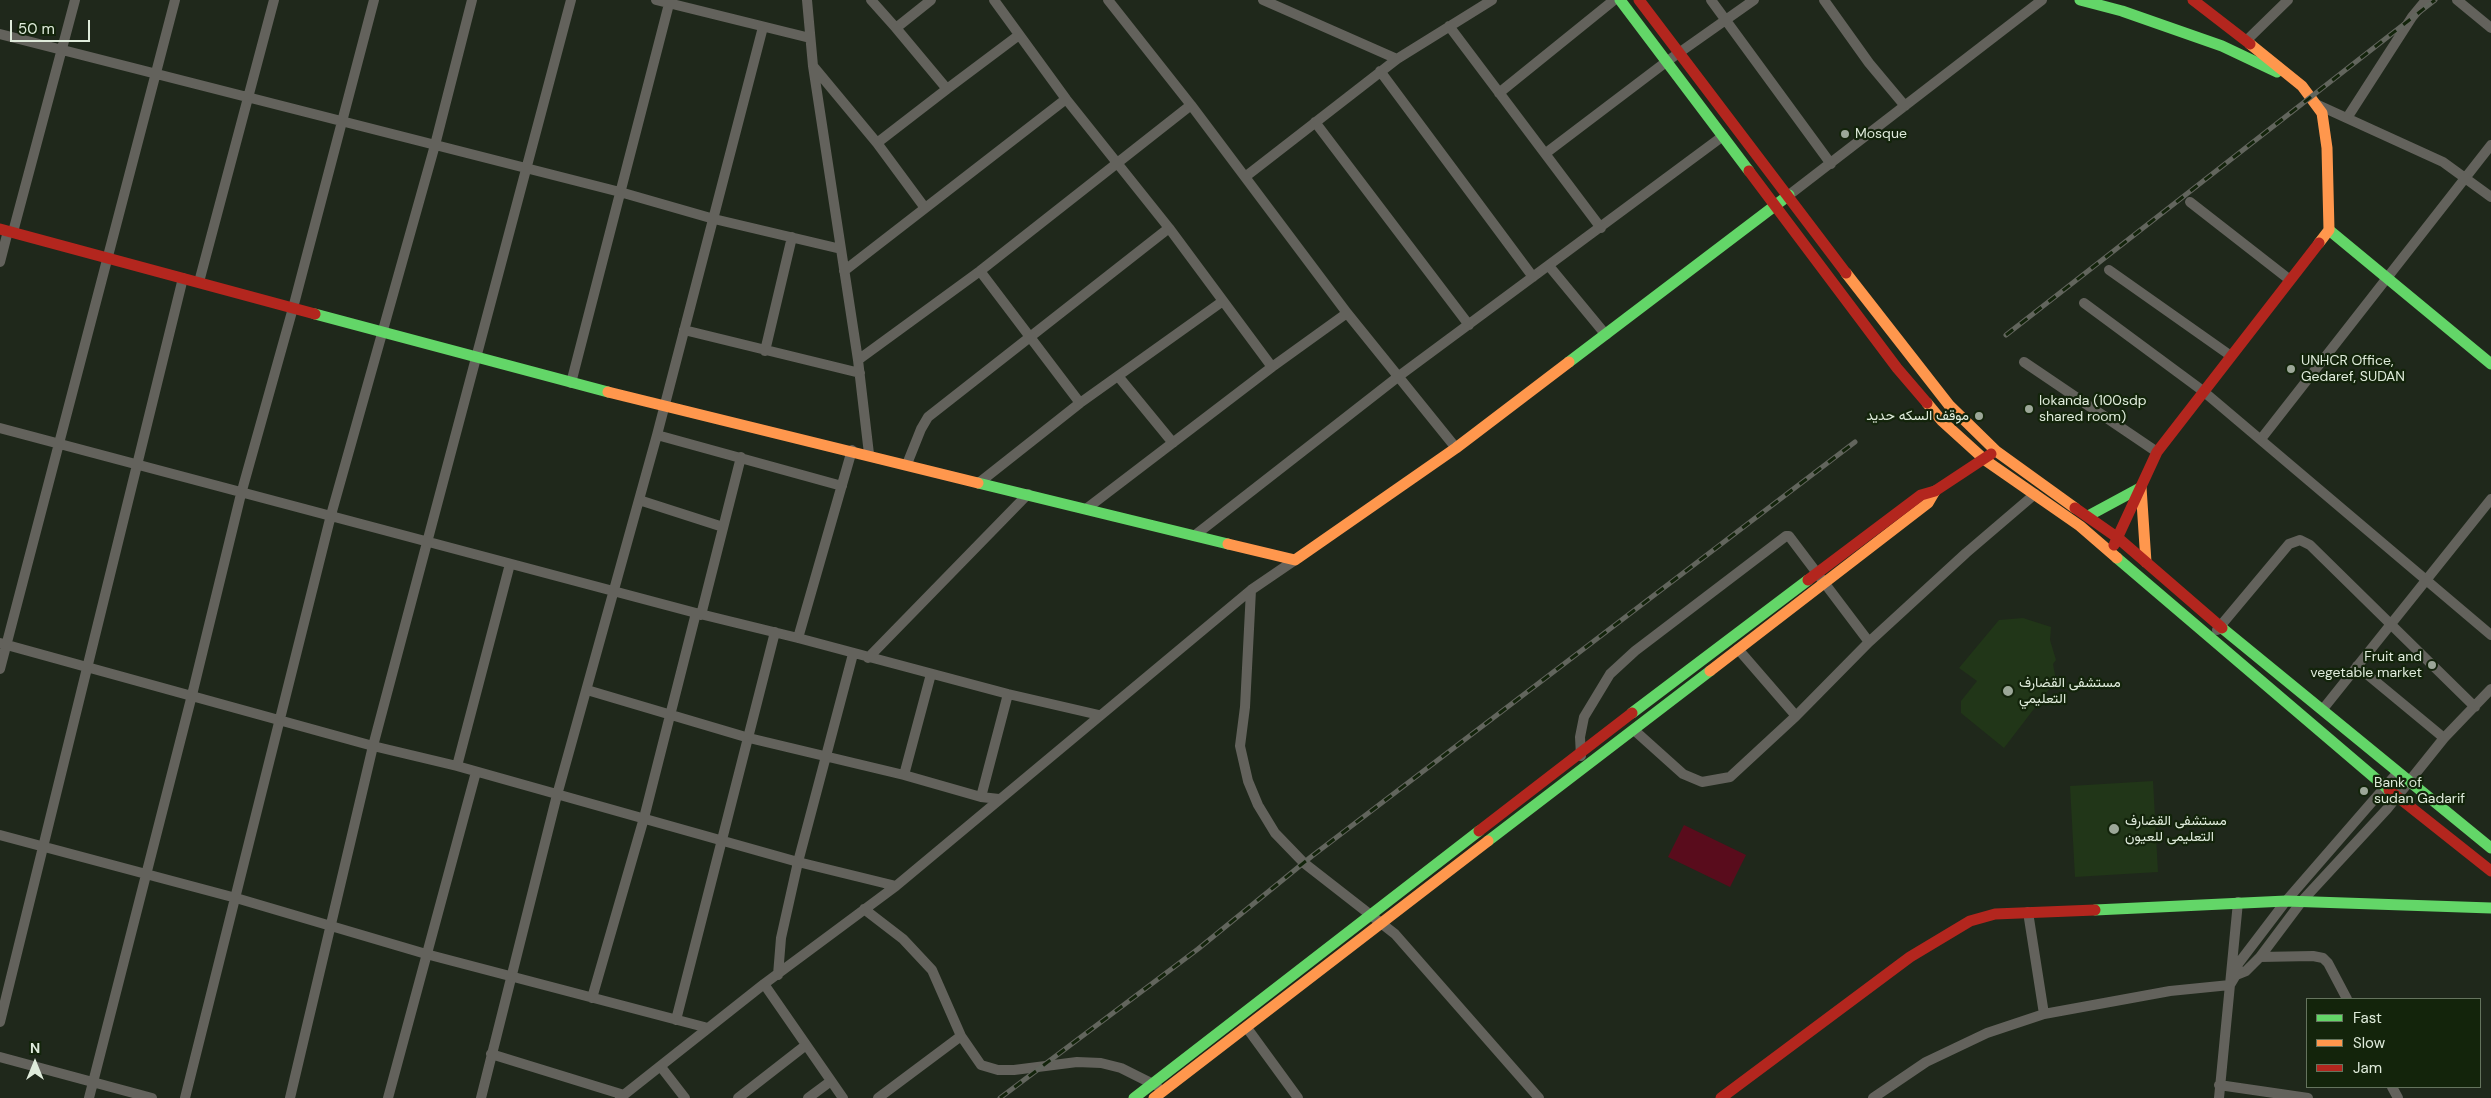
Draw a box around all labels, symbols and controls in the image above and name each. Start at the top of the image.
scale bar [12,10,92,42]
text: 50 m [18,19,55,39]
place label: Mosque [1855,126,1907,142]
marker: Mosque [1839,128,1851,140]
place label: UNHCR Office, Gedaref, SUDAN [2301,353,2405,386]
marker: UNHCR Office, Gedaref, SUDAN [2285,363,2297,375]
place label: lokanda (100sdp shared room) [2039,393,2147,426]
marker: lokanda (100sdp shared room) [2023,403,2035,415]
place label: موقف السكه حديد [1866,408,1969,424]
marker: موقف السكه حديد [1973,410,1985,422]
place label: Fruit and vegetable market [2310,649,2422,682]
marker: Fruit and vegetable market [2426,659,2438,671]
place label: مستشفى القضارف التعليمي [2019,675,2121,708]
marker: مستشفى القضارف التعليمي [2001,684,2015,698]
place label: Bank of sudan Gadarif [2374,775,2465,808]
marker: Bank of sudan Gadarif [2358,785,2370,797]
place label: مستشفى القضارف التعليمى للعيون [2125,813,2227,846]
marker: مستشفى القضارف التعليمى للعيون [2107,822,2121,836]
legend [2306,998,2481,1088]
text: Fast [2353,1008,2382,1028]
text: Slow [2353,1033,2385,1053]
north arrow [10,1038,60,1088]
text: N [30,1039,40,1057]
text: Jam [2353,1058,2382,1078]

